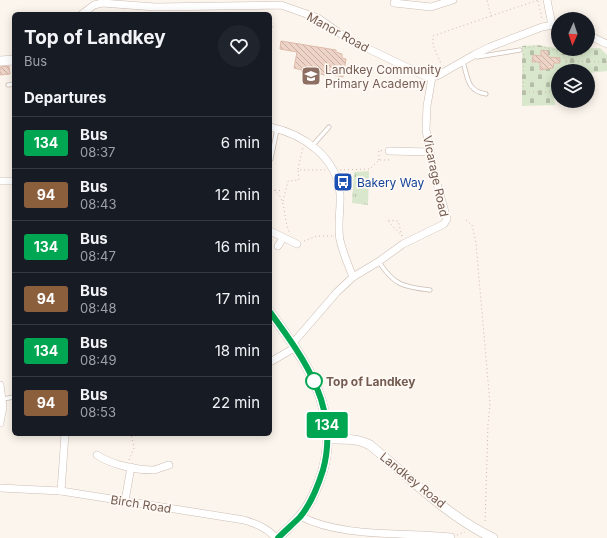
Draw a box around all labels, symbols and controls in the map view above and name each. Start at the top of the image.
street label: Manor Road [304,9,372,55]
north arrow [551,12,595,56]
map controls [551,12,595,108]
button: heart [218,25,260,67]
text: Top of Landkey [24,26,166,49]
text: Bus [24,53,47,69]
place label: Landkey Community Primary Academy [325,62,441,91]
button: layers [551,64,595,108]
school or university icon: Landkey Community Primary Academy [300,65,322,87]
text: Departures [24,88,106,107]
text: Bus [80,125,108,144]
text: 6 min [221,133,260,152]
text: 134 [34,134,58,151]
street label: Vicarage Road [420,134,452,218]
text: 08:37 [80,144,115,160]
bus stop icon: Bakery Way [332,171,354,193]
place label: Bakery Way [357,175,425,190]
text: Bus [80,177,108,196]
text: 12 min [215,185,260,204]
text: 94 [37,186,55,203]
text: 08:43 [80,196,116,212]
text: Bus [80,229,108,248]
text: 16 min [215,237,260,256]
text: 134 [34,238,58,255]
text: 08:47 [80,248,116,264]
text: Bus [80,281,108,300]
text: 17 min [216,289,260,308]
text: 94 [37,290,55,307]
text: 08:48 [80,300,116,316]
text: Bus [80,333,108,352]
text: 18 min [215,341,260,360]
text: 134 [34,342,58,359]
text: 08:49 [80,352,116,368]
marker: Top of Landkey [305,372,323,390]
place label: Top of Landkey [326,374,416,389]
text: Bus [80,385,108,404]
text: 22 min [212,393,260,412]
text: 94 [37,394,55,411]
text: 08:53 [80,404,116,420]
line badge: 134 [304,412,350,438]
text: 134 [315,416,339,433]
street label: Landkey Road [377,449,449,511]
street label: Birch Road [110,492,172,516]

